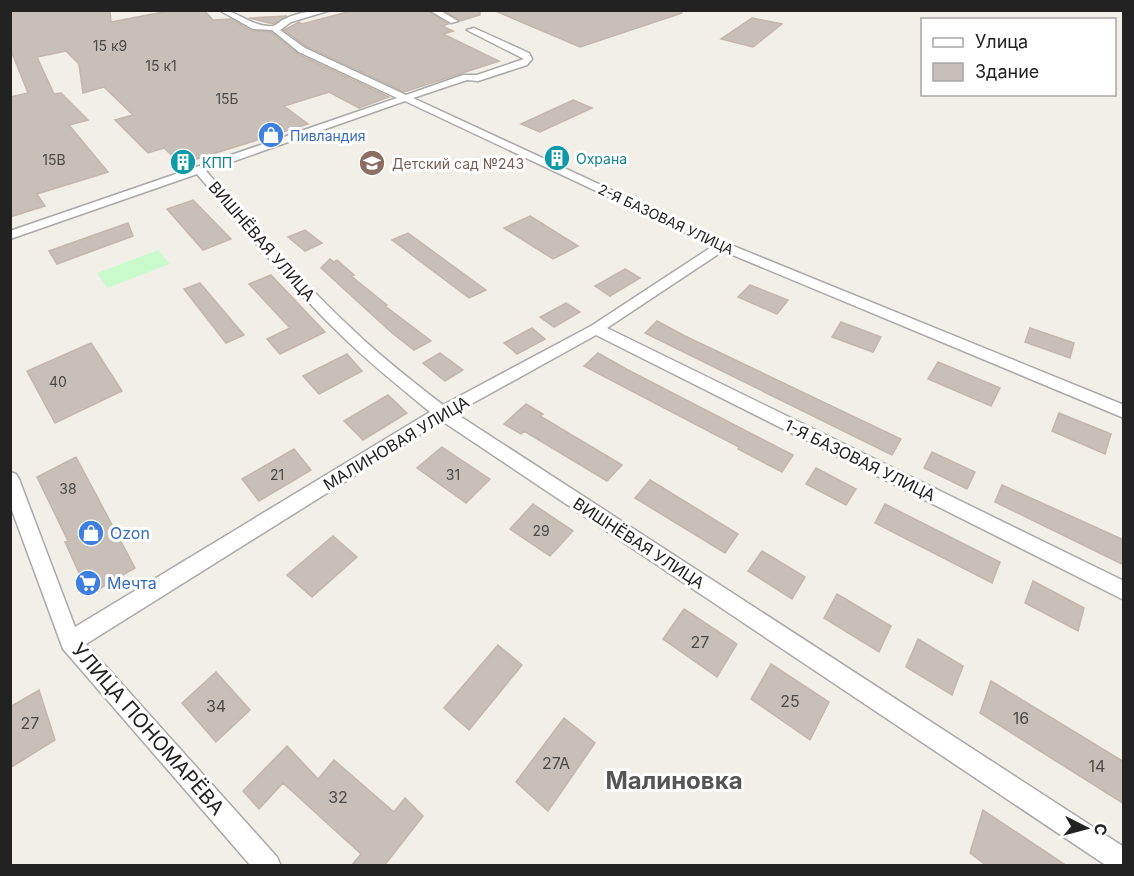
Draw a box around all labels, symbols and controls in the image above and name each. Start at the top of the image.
legend [921,18,1116,96]
text: Улица [975,31,1028,52]
house number: 15 к9 [93,37,127,54]
house number: 15 к1 [145,57,177,74]
text: Здание [975,61,1039,82]
house number: 15Б [215,90,239,107]
shop icon: Пивландия [256,120,286,150]
place label: Пивландия [290,127,366,144]
building icon: Охрана [542,143,572,173]
building icon: КПП [168,147,198,177]
school or university icon: Детский сад №243 [357,148,387,178]
place label: Охрана [576,150,627,167]
house number: 15В [42,151,66,168]
place label: КПП [202,154,232,171]
place label: Детский сад №243 [392,155,524,172]
street label: ВИШНЁВАЯ УЛИЦА [204,177,320,305]
street label: 2-Я БАЗОВАЯ УЛИЦА [596,180,737,258]
house number: 40 [49,373,67,390]
street label: МАЛИНОВАЯ УЛИЦА [319,392,473,494]
street label: 1-Я БАЗОВАЯ УЛИЦА [781,415,939,505]
house number: 21 [270,466,284,483]
house number: 31 [446,466,460,483]
house number: 38 [59,480,77,497]
street label: ВИШНЁВАЯ УЛИЦА [570,493,708,593]
shop icon: Ozon [76,518,106,548]
house number: 29 [532,522,550,539]
place label: Ozon [110,523,150,543]
supermarket icon: Мечта [73,568,103,598]
place label: Мечта [107,573,157,593]
house number: 27 [691,632,709,652]
street label: УЛИЦА ПОНОМАРЁВА [67,638,229,820]
house number: 25 [780,691,800,711]
house number: 34 [206,696,226,716]
house number: 16 [1013,708,1029,728]
house number: 27 [21,713,39,733]
house number: 27А [542,753,570,773]
house number: 14 [1089,756,1105,776]
district label: Малиновка [605,766,743,795]
house number: 32 [328,787,348,807]
north arrow [1056,798,1116,858]
text: С [1090,823,1111,837]

